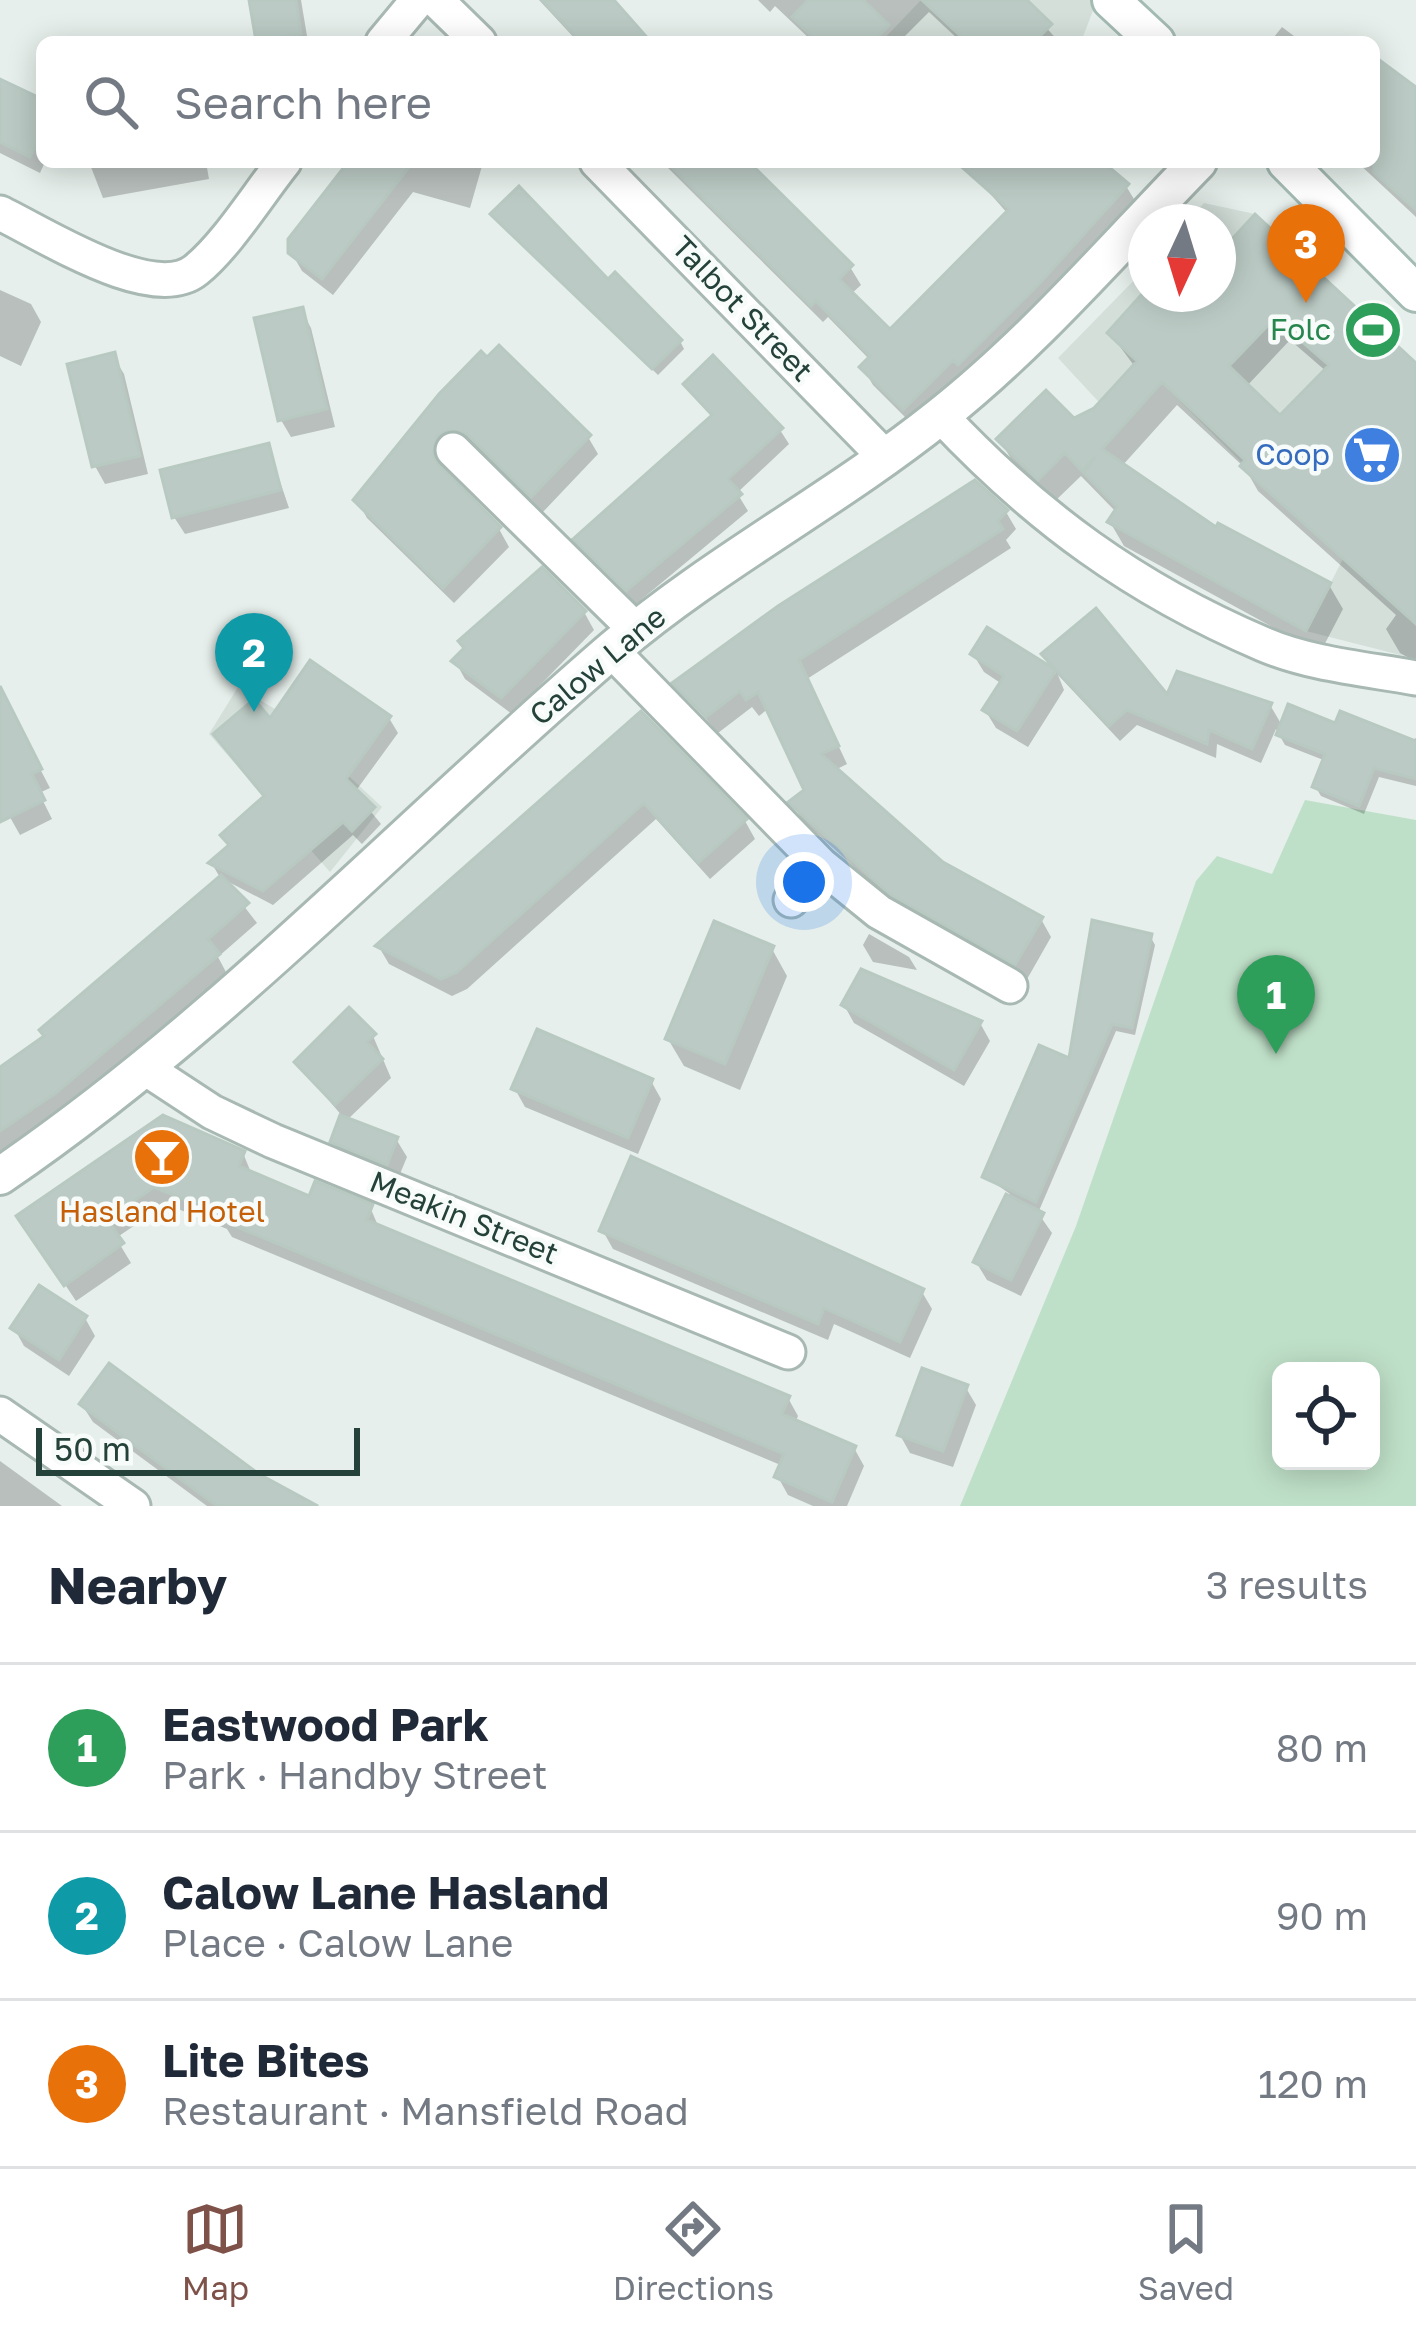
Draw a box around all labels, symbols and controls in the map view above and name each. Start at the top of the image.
search box [36,36,1380,168]
icon: search [78,69,144,135]
text: Search here [174,75,432,129]
north arrow [1128,204,1236,312]
pin: 3 [1267,204,1345,303]
street label: Talbot Street [665,228,821,388]
sports icon: Folc [1342,299,1404,361]
place label: Folc [1270,311,1331,347]
supermarket icon: Coop [1341,424,1403,486]
place label: Coop [1255,436,1330,472]
street label: Calow Lane [522,598,673,732]
pin: 2 [215,613,293,712]
your location [774,852,834,912]
pin: 1 [1237,955,1315,1054]
bar icon: Hasland Hotel [131,1126,193,1188]
street label: Meakin Street [365,1163,564,1271]
place label: Hasland Hotel [59,1193,265,1229]
map controls [1272,1362,1380,1470]
button: locate [1272,1362,1380,1470]
scale bar [36,1422,360,1475]
text: 50 m [54,1429,131,1468]
text: Nearby [48,1554,227,1615]
text: 3 results [1206,1561,1368,1608]
text: Eastwood Park [162,1697,489,1751]
text: 1 [77,1724,97,1771]
text: 80 m [1276,1724,1368,1771]
text: Park · Handby Street [162,1751,548,1798]
text: Calow Lane Hasland [162,1865,609,1919]
text: 2 [75,1892,99,1939]
text: 90 m [1276,1892,1368,1939]
text: Place · Calow Lane [162,1919,513,1966]
text: Lite Bites [162,2033,370,2087]
text: 3 [75,2060,99,2107]
text: 120 m [1258,2060,1368,2107]
text: Restaurant · Mansfield Road [162,2087,689,2134]
tab: Map [182,2196,249,2307]
tab: Directions [613,2196,774,2307]
tab: Saved [1138,2196,1234,2307]

